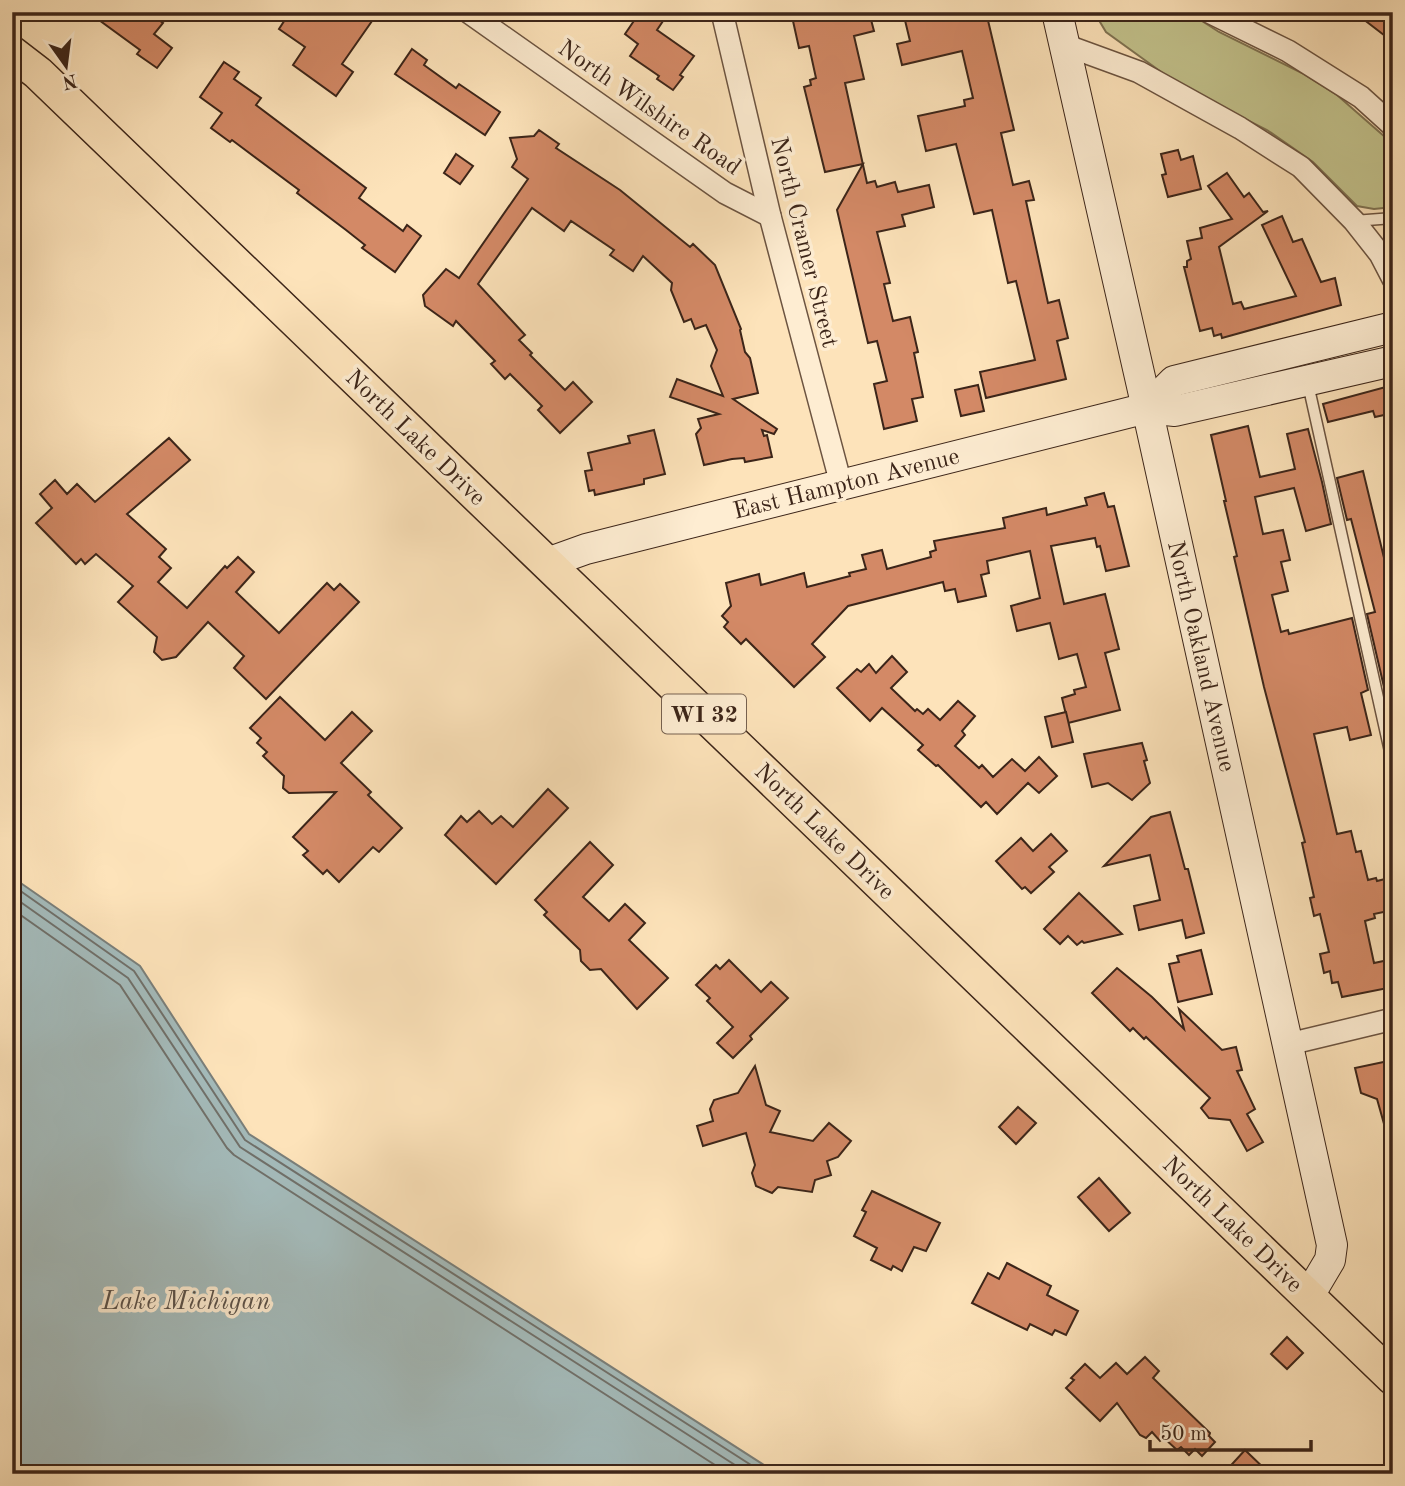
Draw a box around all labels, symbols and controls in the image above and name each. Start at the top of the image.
north arrow [32,32,102,102]
street label: North Wilshire Road [553,37,745,181]
text: N [60,69,79,91]
street label: North Cramer Street [765,135,841,350]
street label: North Lake Drive [340,366,489,511]
street label: East Hampton Avenue [731,445,962,525]
street label: North Oakland Avenue [1162,539,1238,774]
road number: WI 32 [662,694,746,734]
street label: North Lake Drive [749,760,898,905]
street label: North Lake Drive [1157,1153,1306,1298]
water label: Lake Michigan [101,1289,270,1315]
scale bar [1150,1409,1310,1453]
text: 50 m [1160,1424,1207,1445]

